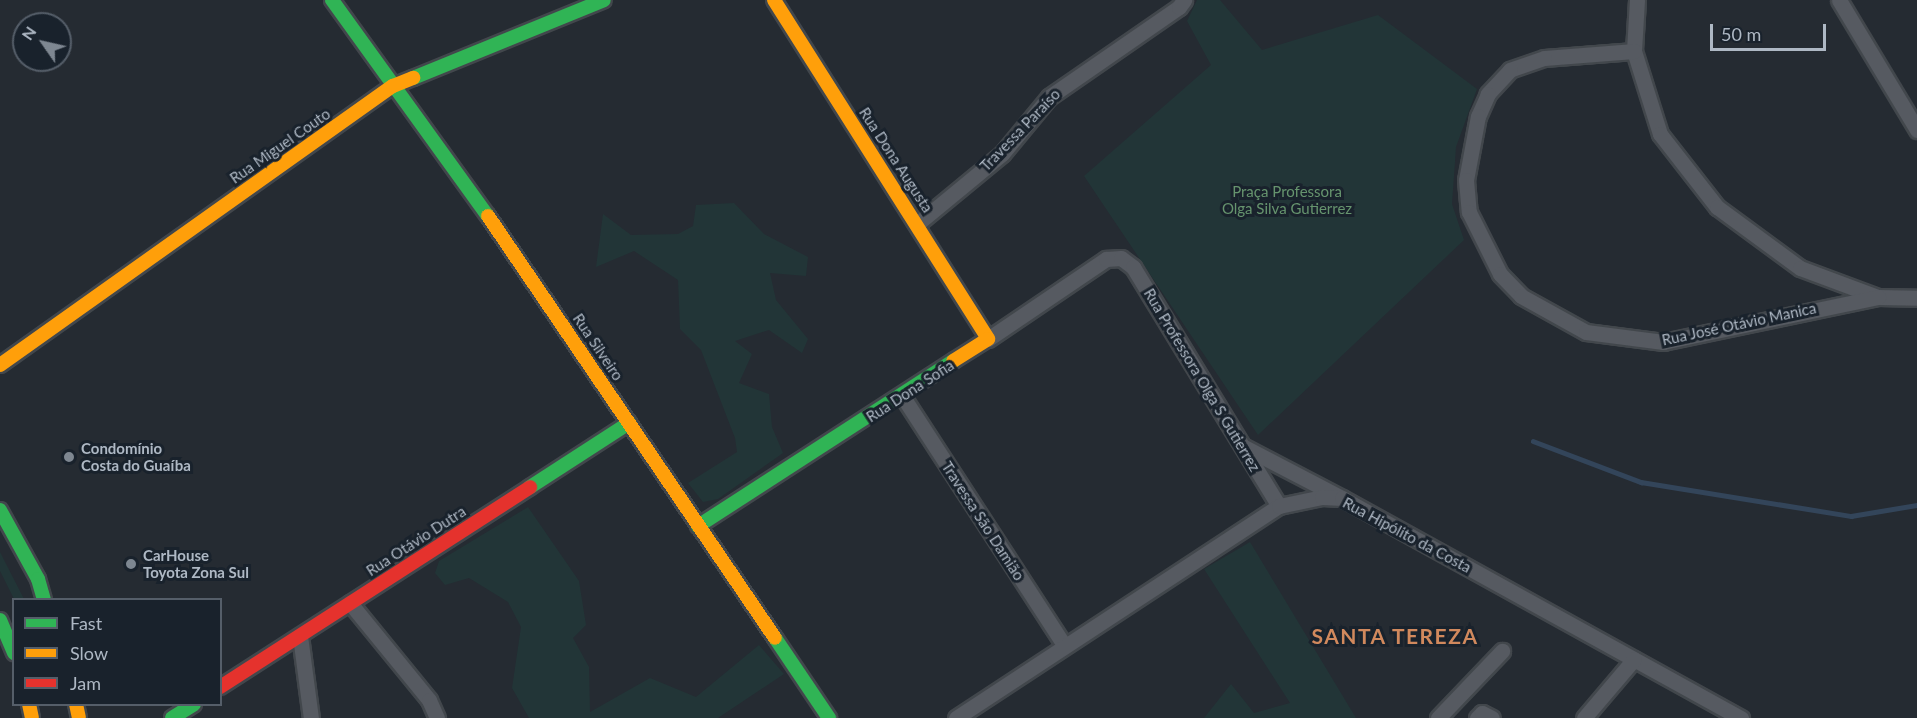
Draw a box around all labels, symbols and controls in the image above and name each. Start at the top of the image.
north arrow [12,12,72,72]
scale bar [1713,12,1828,50]
text: N [17,22,40,43]
text: 50 m [1721,23,1761,45]
street label: Travessa Paraíso [976,85,1064,175]
street label: Rua Dona Augusta [855,104,937,216]
street label: Rua Miguel Couto [226,105,334,187]
park label: Praça Professora Olga Silva Gutierrez [1222,182,1352,217]
street label: Rua Professora Olga S Gutierrez [1140,285,1264,475]
street label: Rua José Otávio Manica [1660,299,1818,349]
street label: Rua Silveiro [569,310,627,384]
street label: Rua Dona Sofia [863,356,957,426]
place label: Condomínio Costa do Guaíba [81,439,191,474]
marker: Condomínio Costa do Guaíba [62,450,76,464]
street label: Travessa São Damião [938,458,1028,584]
street label: Rua Hipólito da Costa [1340,494,1474,576]
street label: Rua Otávio Dutra [363,502,469,580]
place label: CarHouse Toyota Zona Sul [143,546,249,581]
marker: CarHouse Toyota Zona Sul [124,557,138,571]
legend [12,598,222,706]
text: Fast [70,612,102,634]
district label: SANTA TEREZA [1311,623,1479,649]
text: Slow [70,642,108,664]
text: Jam [70,672,101,694]

